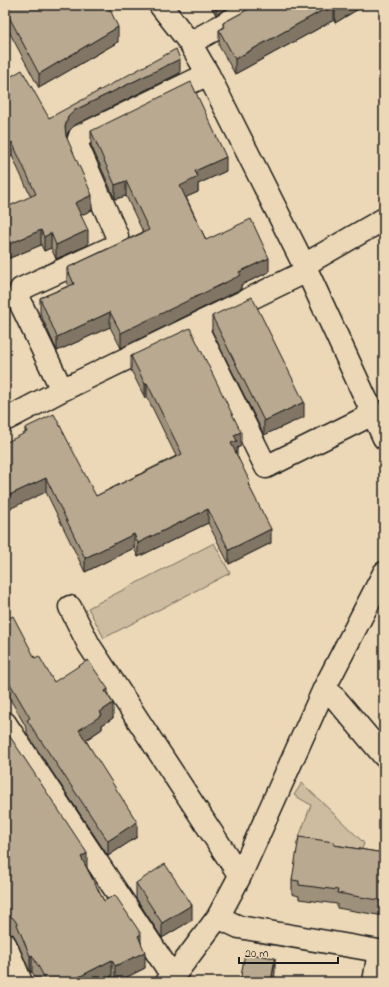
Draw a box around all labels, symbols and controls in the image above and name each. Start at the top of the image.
scale bar [239,939,338,965]
text: 20 m [245,945,268,963]

